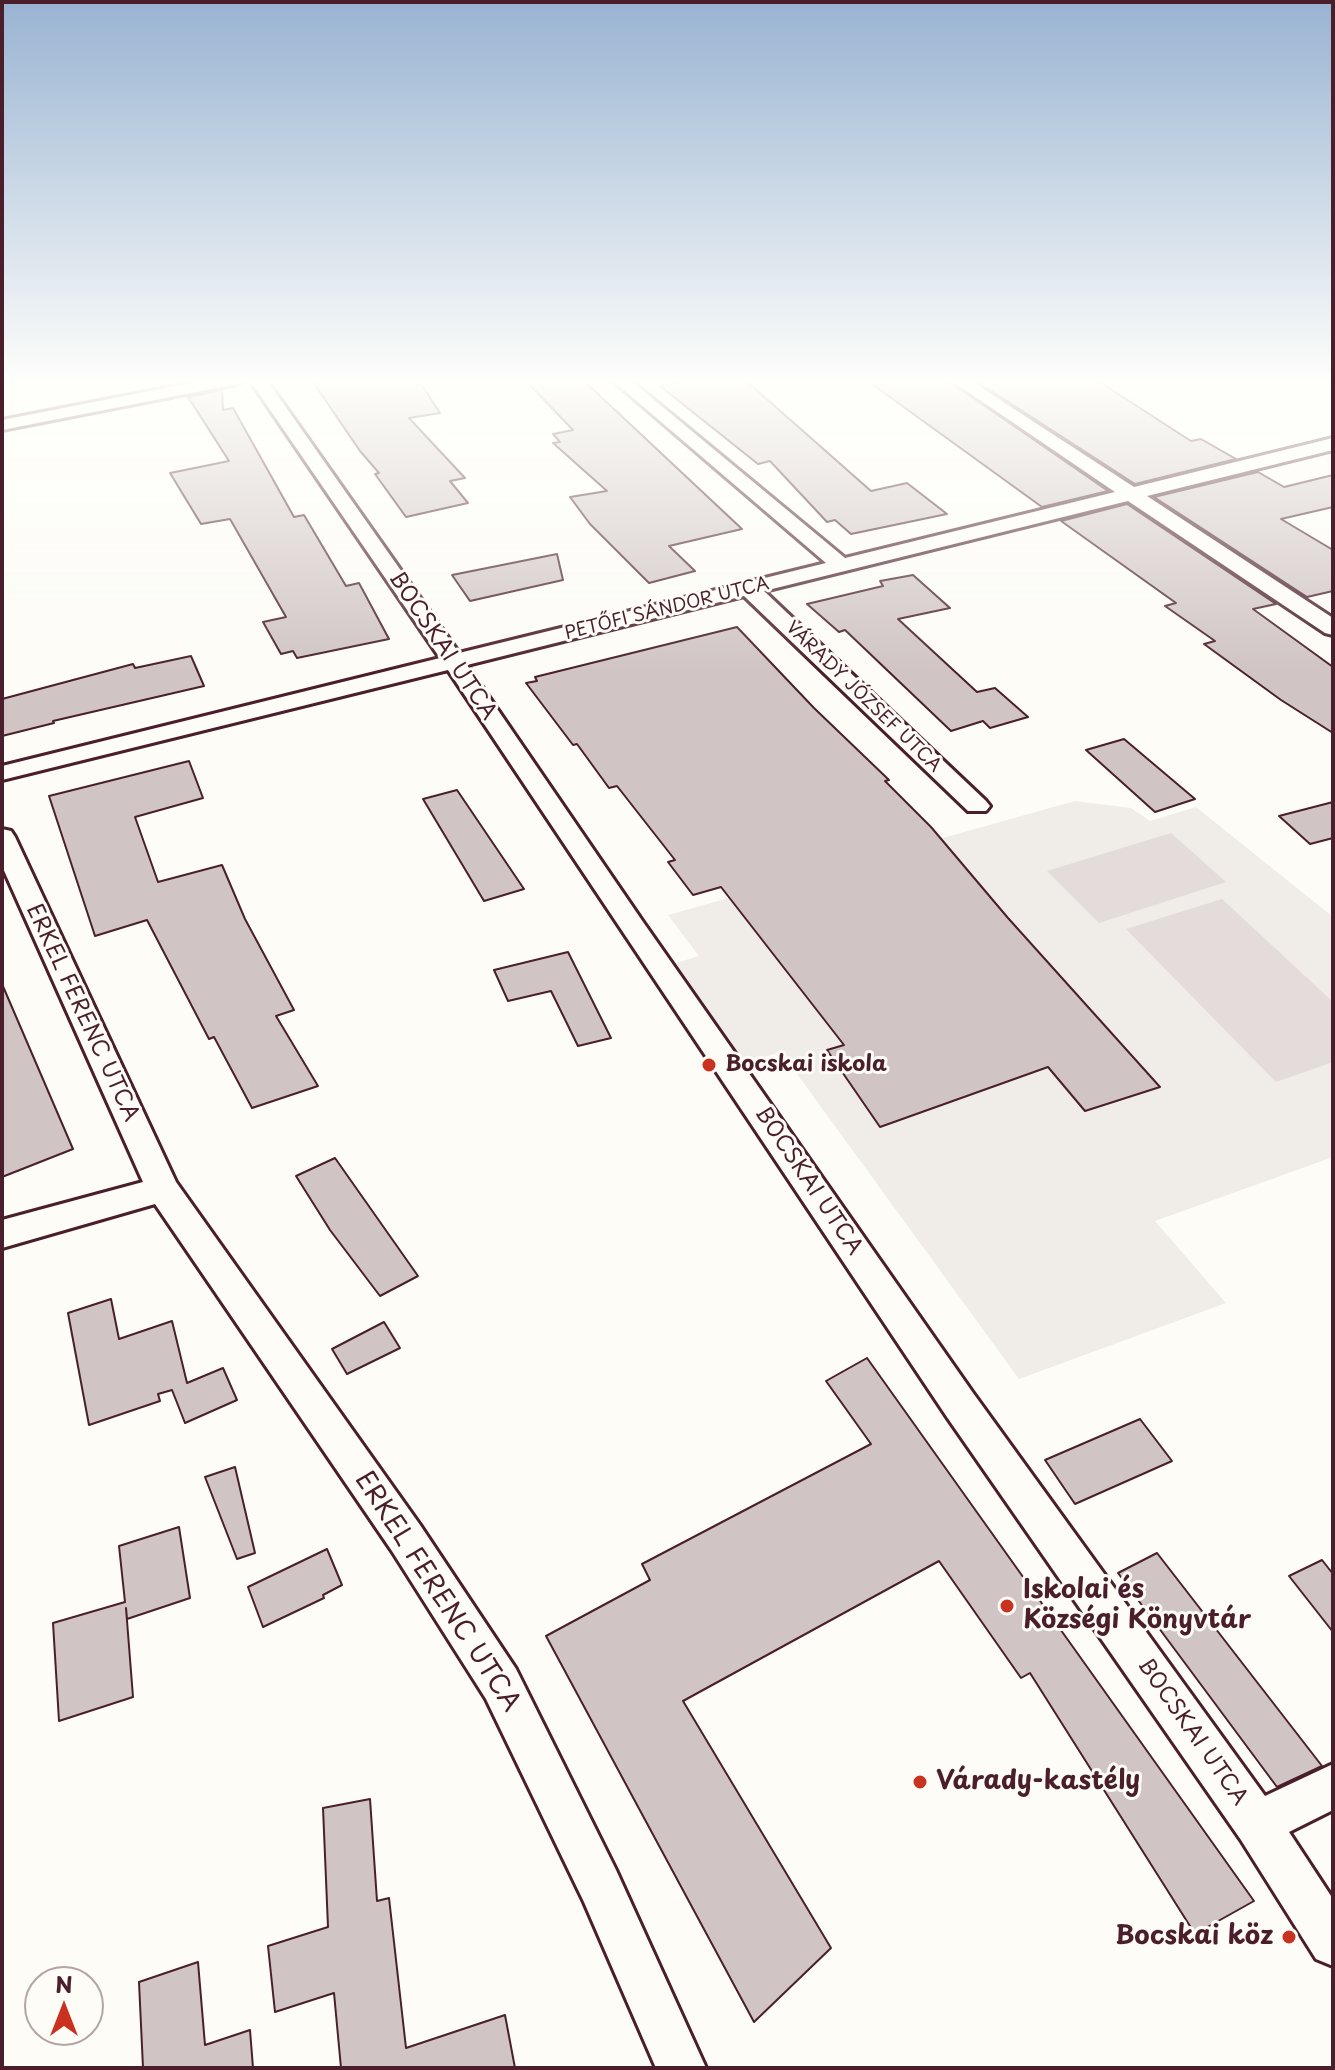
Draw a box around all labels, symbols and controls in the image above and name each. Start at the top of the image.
street label: BOCSKAI UTCA [383,567,501,725]
street label: PETŐFI SÁNDOR UTCA [563,573,771,645]
street label: VÁRADY JÓZSEF UTCA [781,617,945,777]
street label: ERKEL FERENC UTCA [20,900,144,1126]
place label: Bocskai iskola [725,1052,887,1078]
marker: Bocskai iskola [700,1056,718,1074]
street label: BOCSKAI UTCA [749,1102,867,1260]
street label: ERKEL FERENC UTCA [348,1466,526,1718]
place label: Iskolai és Községi Könyvtár [1023,1575,1251,1636]
marker: Iskolai és Községi Könyvtár [998,1597,1016,1615]
street label: BOCSKAI UTCA [1131,1653,1253,1811]
place label: Várady-kastély [936,1766,1140,1798]
marker: Várady-kastély [911,1773,929,1791]
place label: Bocskai köz [1115,1921,1273,1953]
marker: Bocskai köz [1280,1928,1298,1946]
north arrow [24,1966,104,2046]
text: N [55,1967,73,2000]

